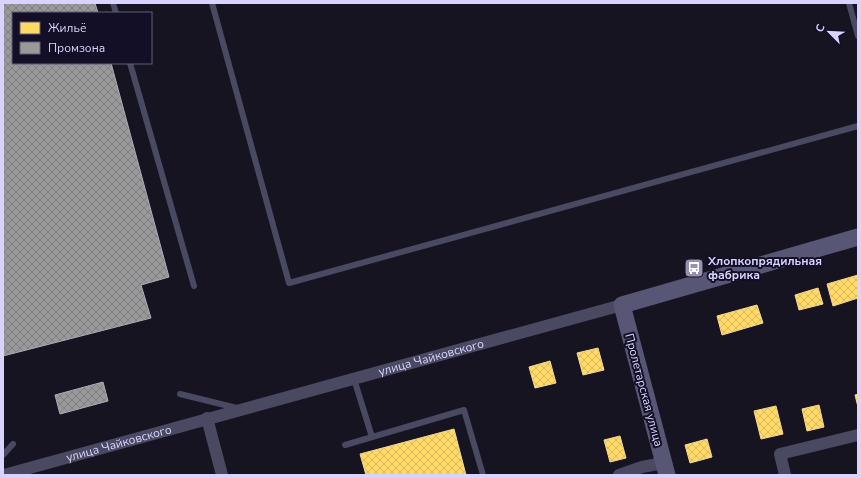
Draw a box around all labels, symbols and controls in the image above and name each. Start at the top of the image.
legend [12,12,152,64]
north arrow [809,12,849,52]
text: Жильё [48,20,86,36]
text: С [812,21,829,35]
text: Промзона [48,40,105,56]
place label: Хлопкопрядильная фабрика [707,253,822,283]
bus stop icon: Хлопкопрядильная фабрика [683,257,705,279]
street label: Пролетарская улица [621,332,667,448]
street label: улица Чайковского [377,335,486,380]
street label: улица Чайковского [64,421,173,466]

